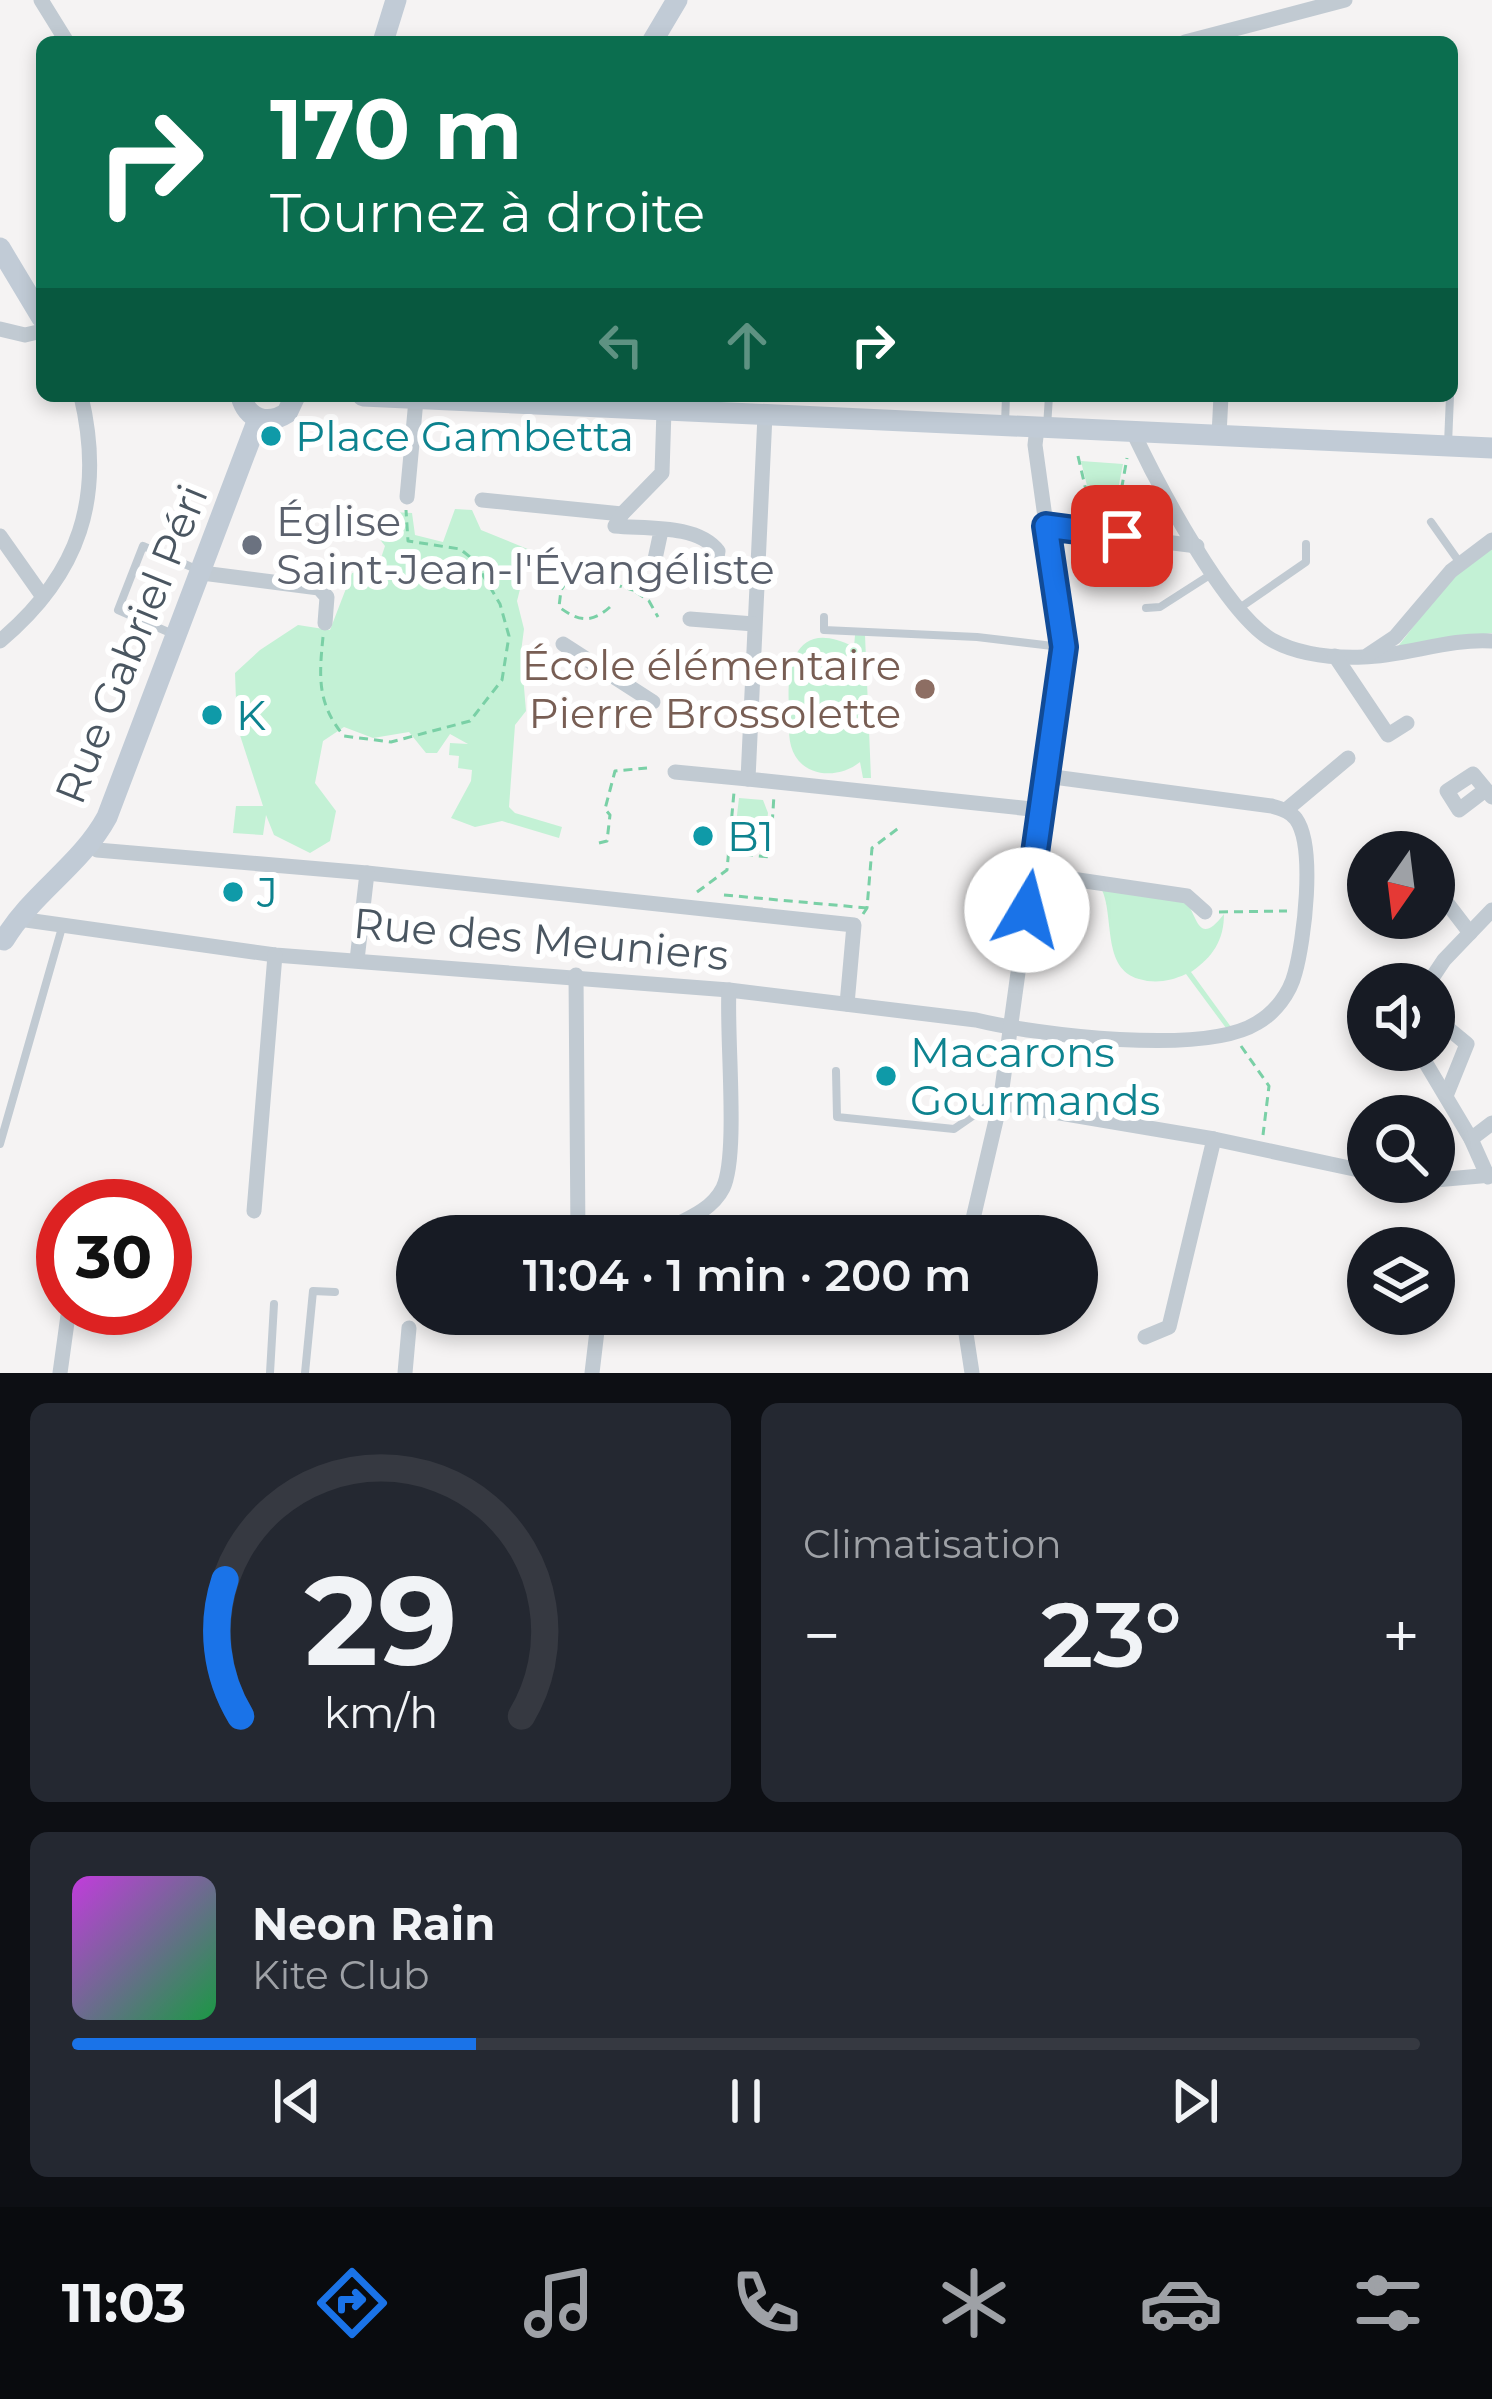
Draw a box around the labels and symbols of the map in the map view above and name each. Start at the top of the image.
place label: Place Gambetta [295,410,634,462]
marker: Place Gambetta [258,423,284,449]
street label: Rue Gabriel Péri [43,477,219,811]
pin [1071,485,1173,587]
place label: Église Saint-Jean-l'Évangéliste [276,495,775,595]
marker: Église Saint-Jean-l'Évangéliste [239,532,265,558]
place label: École élémentaire Pierre Brossolette [522,639,901,739]
marker: École élémentaire Pierre Brossolette [912,676,938,702]
place label: K [236,689,266,741]
marker: K [199,702,225,728]
place label: B1 [727,810,774,862]
marker: B1 [690,823,716,849]
north arrow [1347,831,1455,939]
position arrow [964,847,1090,973]
place label: J [256,866,278,918]
marker: J [220,879,246,905]
street label: Rue des Meuniers [351,897,731,981]
place label: Macarons Gourmands [910,1026,1160,1126]
marker: Macarons Gourmands [873,1063,899,1089]
speed limit sign: 30 [36,1179,192,1335]

